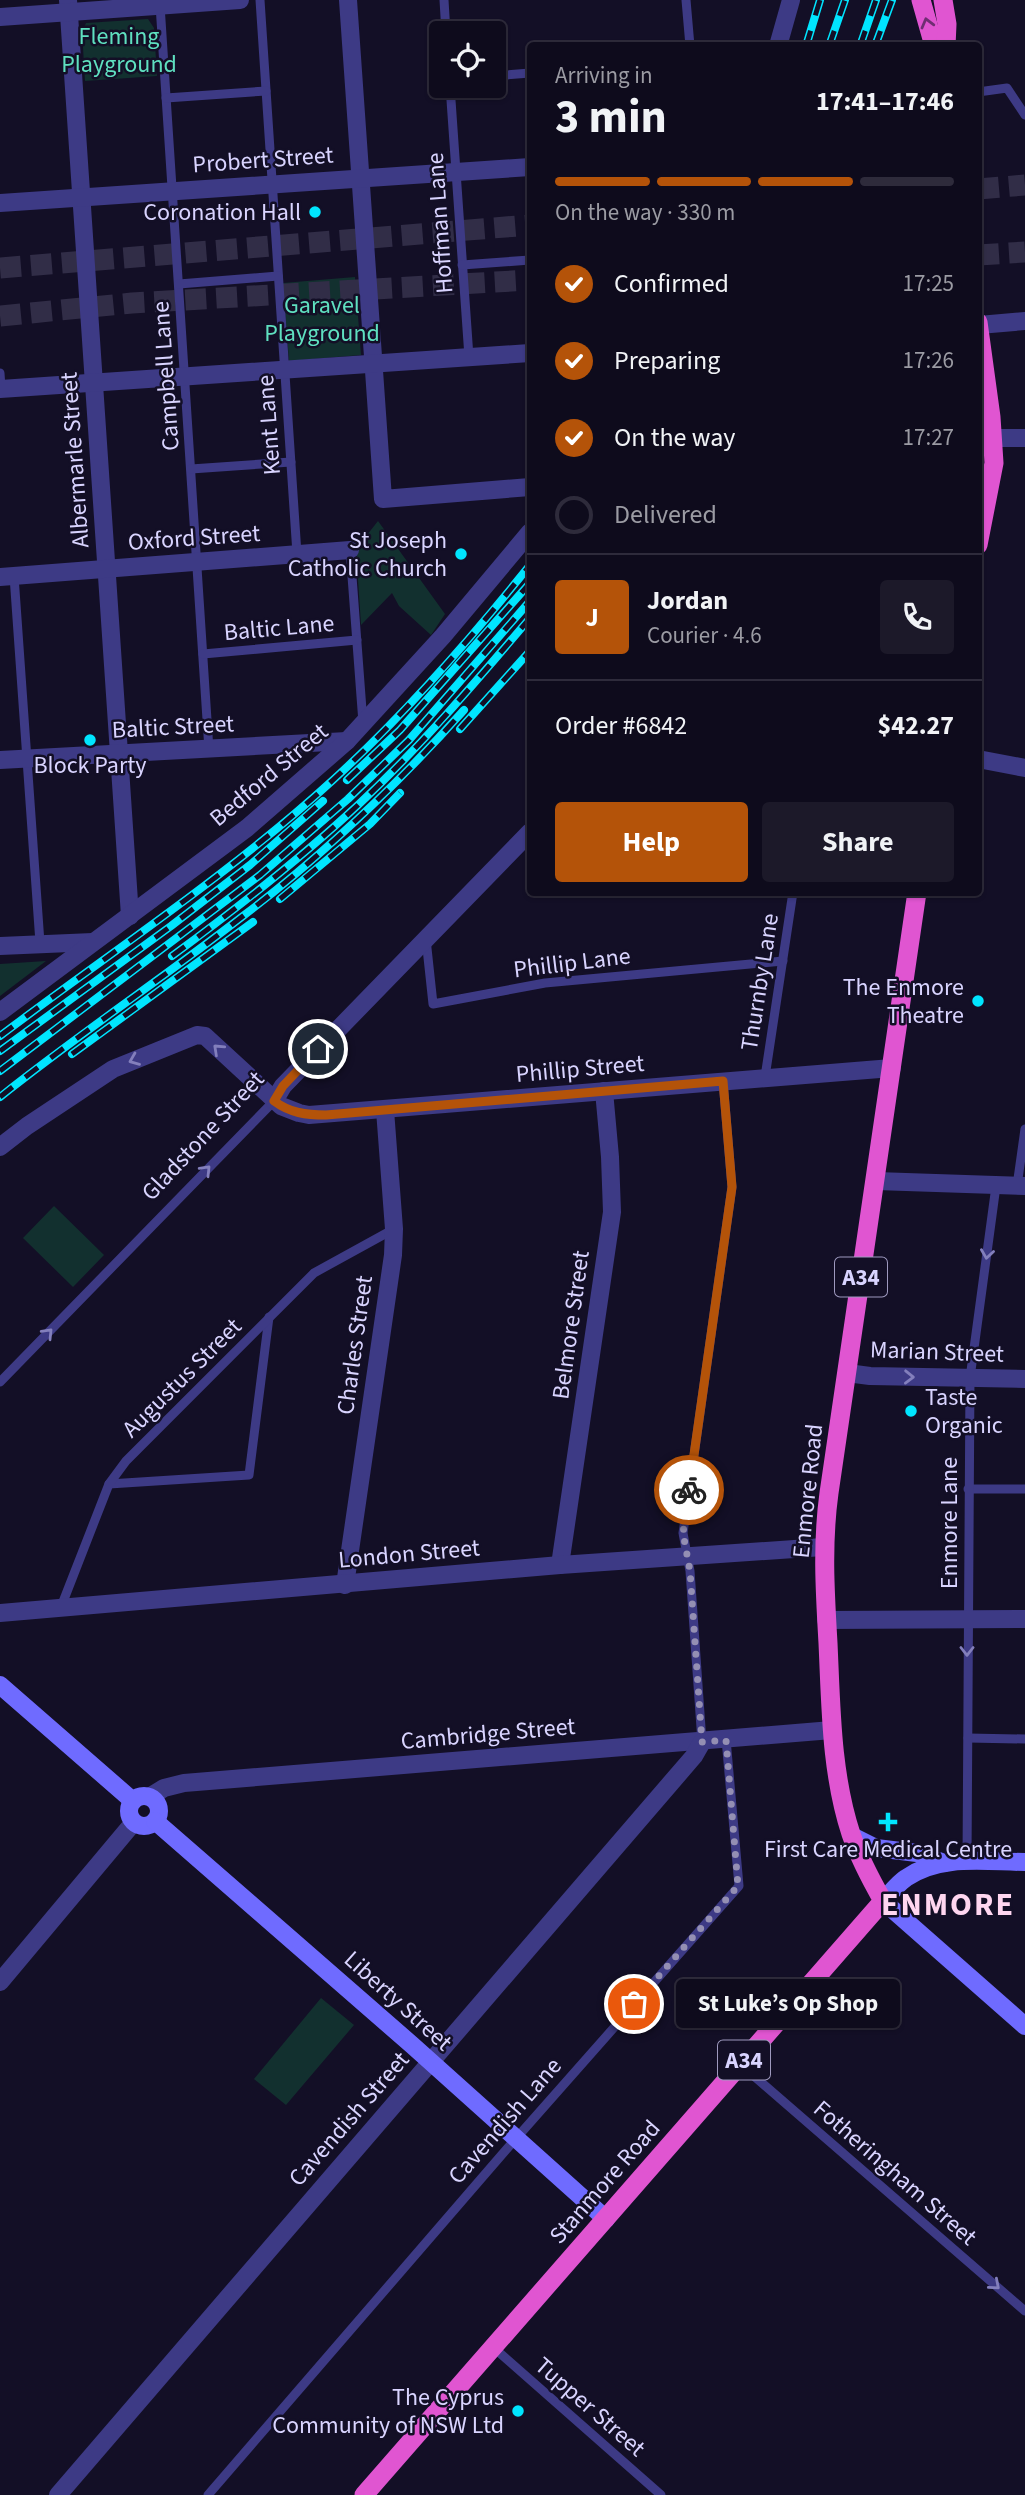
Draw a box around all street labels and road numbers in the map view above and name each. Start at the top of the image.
street label: Probert Street [191,138,335,182]
street label: Hoffman Lane [418,151,462,295]
street label: Campbell Lane [143,300,189,452]
street label: Albermarle Street [51,371,99,549]
street label: Kent Lane [248,374,290,476]
street label: Oxford Street [127,516,261,560]
street label: Baltic Lane [222,606,336,650]
street label: Baltic Street [111,706,235,748]
street label: Bedford Street [202,715,336,835]
street label: Thurnby Lane [732,911,788,1053]
street label: Phillip Lane [512,938,632,988]
street label: Phillip Street [514,1046,646,1092]
street label: Gladstone Street [133,1063,273,1209]
street label: Belmore Street [543,1248,599,1402]
road number: A34 [835,1258,887,1296]
street label: Charles Street [328,1273,382,1417]
street label: Augustus Street [114,1310,250,1446]
street label: Marian Street [869,1332,1005,1372]
street label: Enmore Road [784,1422,832,1560]
street label: Enmore Lane [932,1457,967,1589]
street label: London Street [337,1530,481,1578]
street label: Cambridge Street [399,1709,577,1759]
street label: Liberty Street [336,1943,460,2059]
road number: A34 [718,2040,770,2080]
street label: Cavendish Street [280,2044,418,2194]
street label: Cavendish Lane [440,2050,570,2192]
street label: Fotheringham Street [806,2092,984,2254]
street label: Stanmore Road [541,2112,669,2252]
street label: Tupper Street [527,2349,653,2465]

